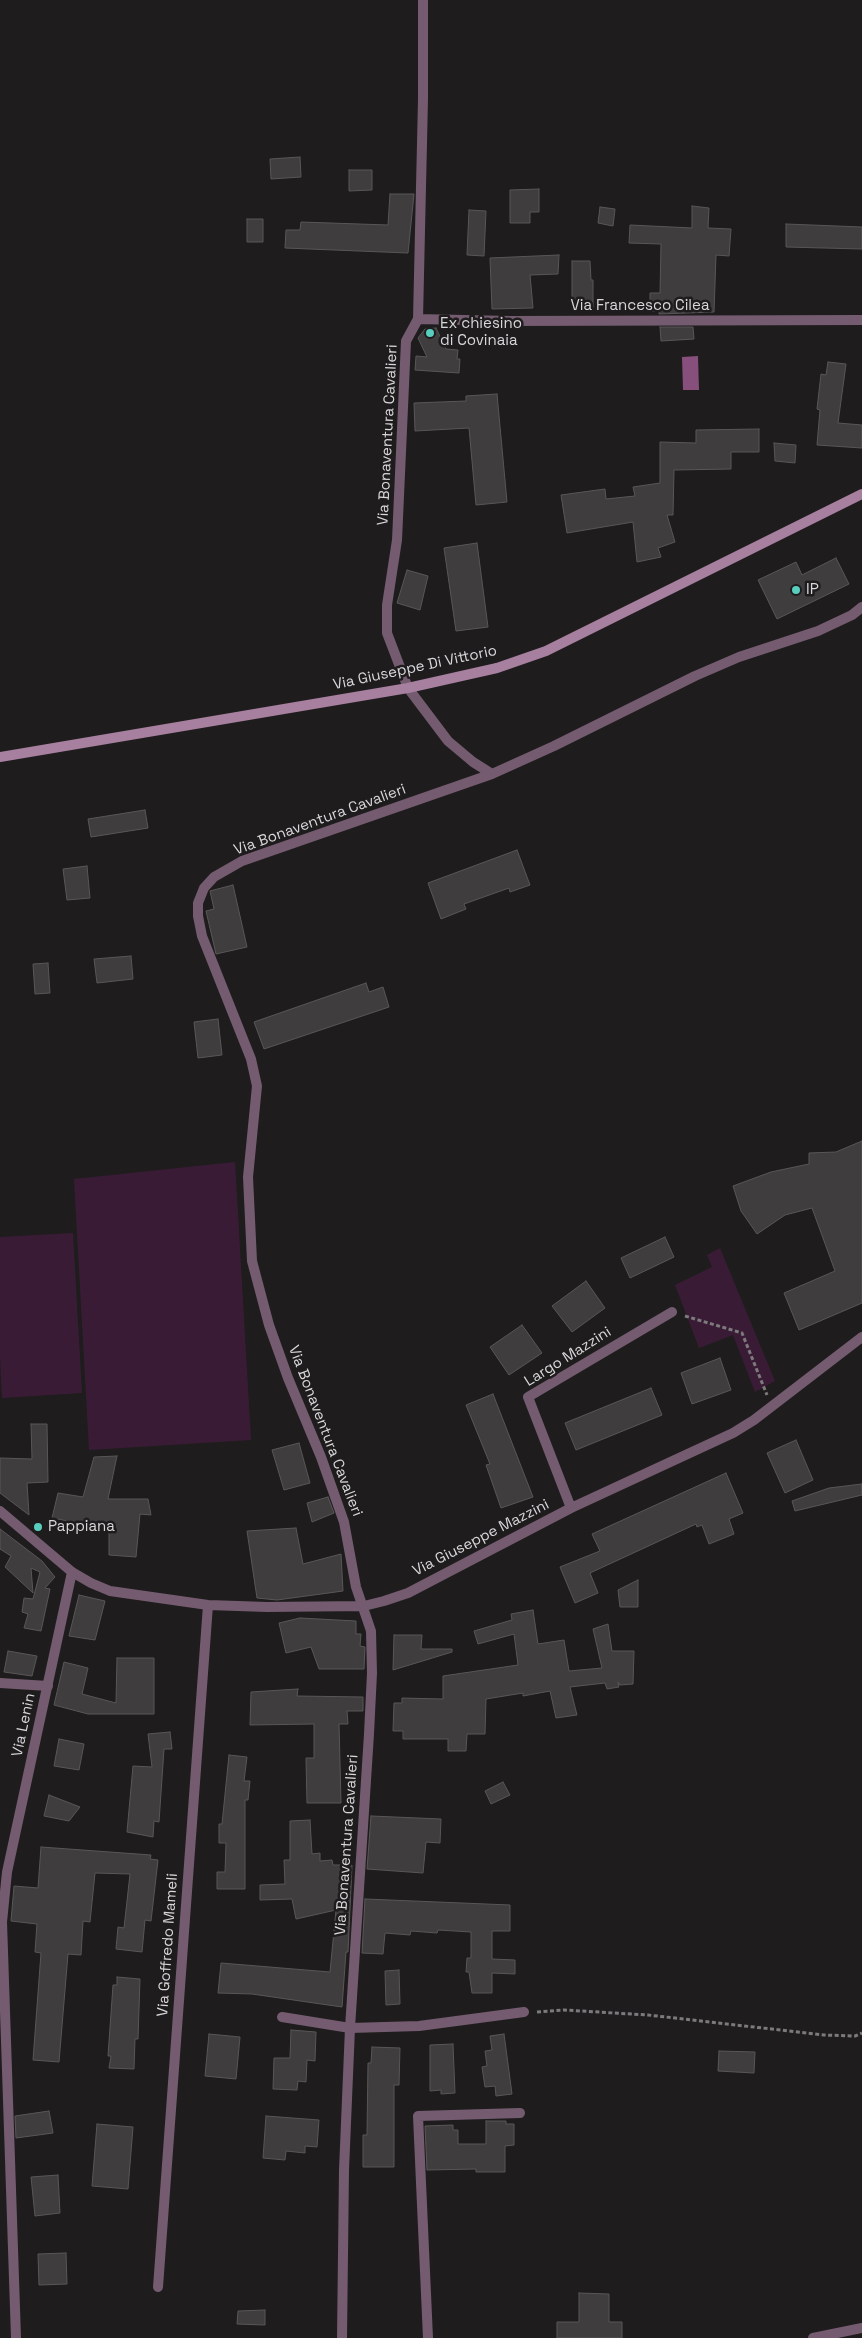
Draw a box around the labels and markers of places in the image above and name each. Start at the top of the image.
place label: Ex chiesino di Covinaia [440,315,522,350]
marker: Ex chiesino di Covinaia [424,327,436,339]
place label: IP [806,581,819,599]
marker: IP [790,584,802,596]
place label: Pappiana [48,1518,115,1536]
marker: Pappiana [32,1521,44,1533]

